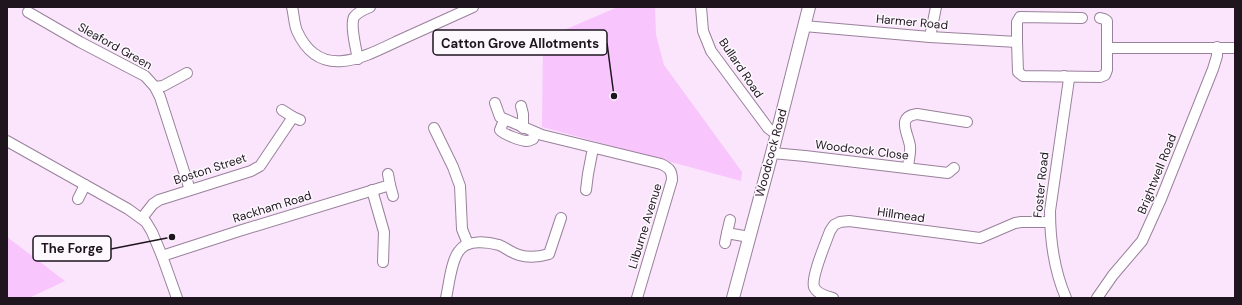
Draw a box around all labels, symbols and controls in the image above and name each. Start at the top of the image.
street label: Harmer Road [875,11,949,33]
street label: Sleaford Green [75,19,155,73]
callout: Catton Grove Allotments [433,30,607,55]
text: Catton Grove Allotments [441,35,599,52]
street label: Bullard Road [715,35,767,101]
street label: Woodcock Road [752,107,790,199]
street label: Brightwell Road [1134,132,1180,216]
street label: Woodcock Close [814,136,910,164]
street label: Boston Street [171,150,249,188]
street label: Foster Road [1030,151,1052,219]
street label: Lilburne Avenue [624,181,666,271]
street label: Rackham Road [231,187,313,227]
street label: Hillmead [876,204,926,226]
callout: The Forge [33,236,111,261]
text: The Forge [41,240,103,257]

